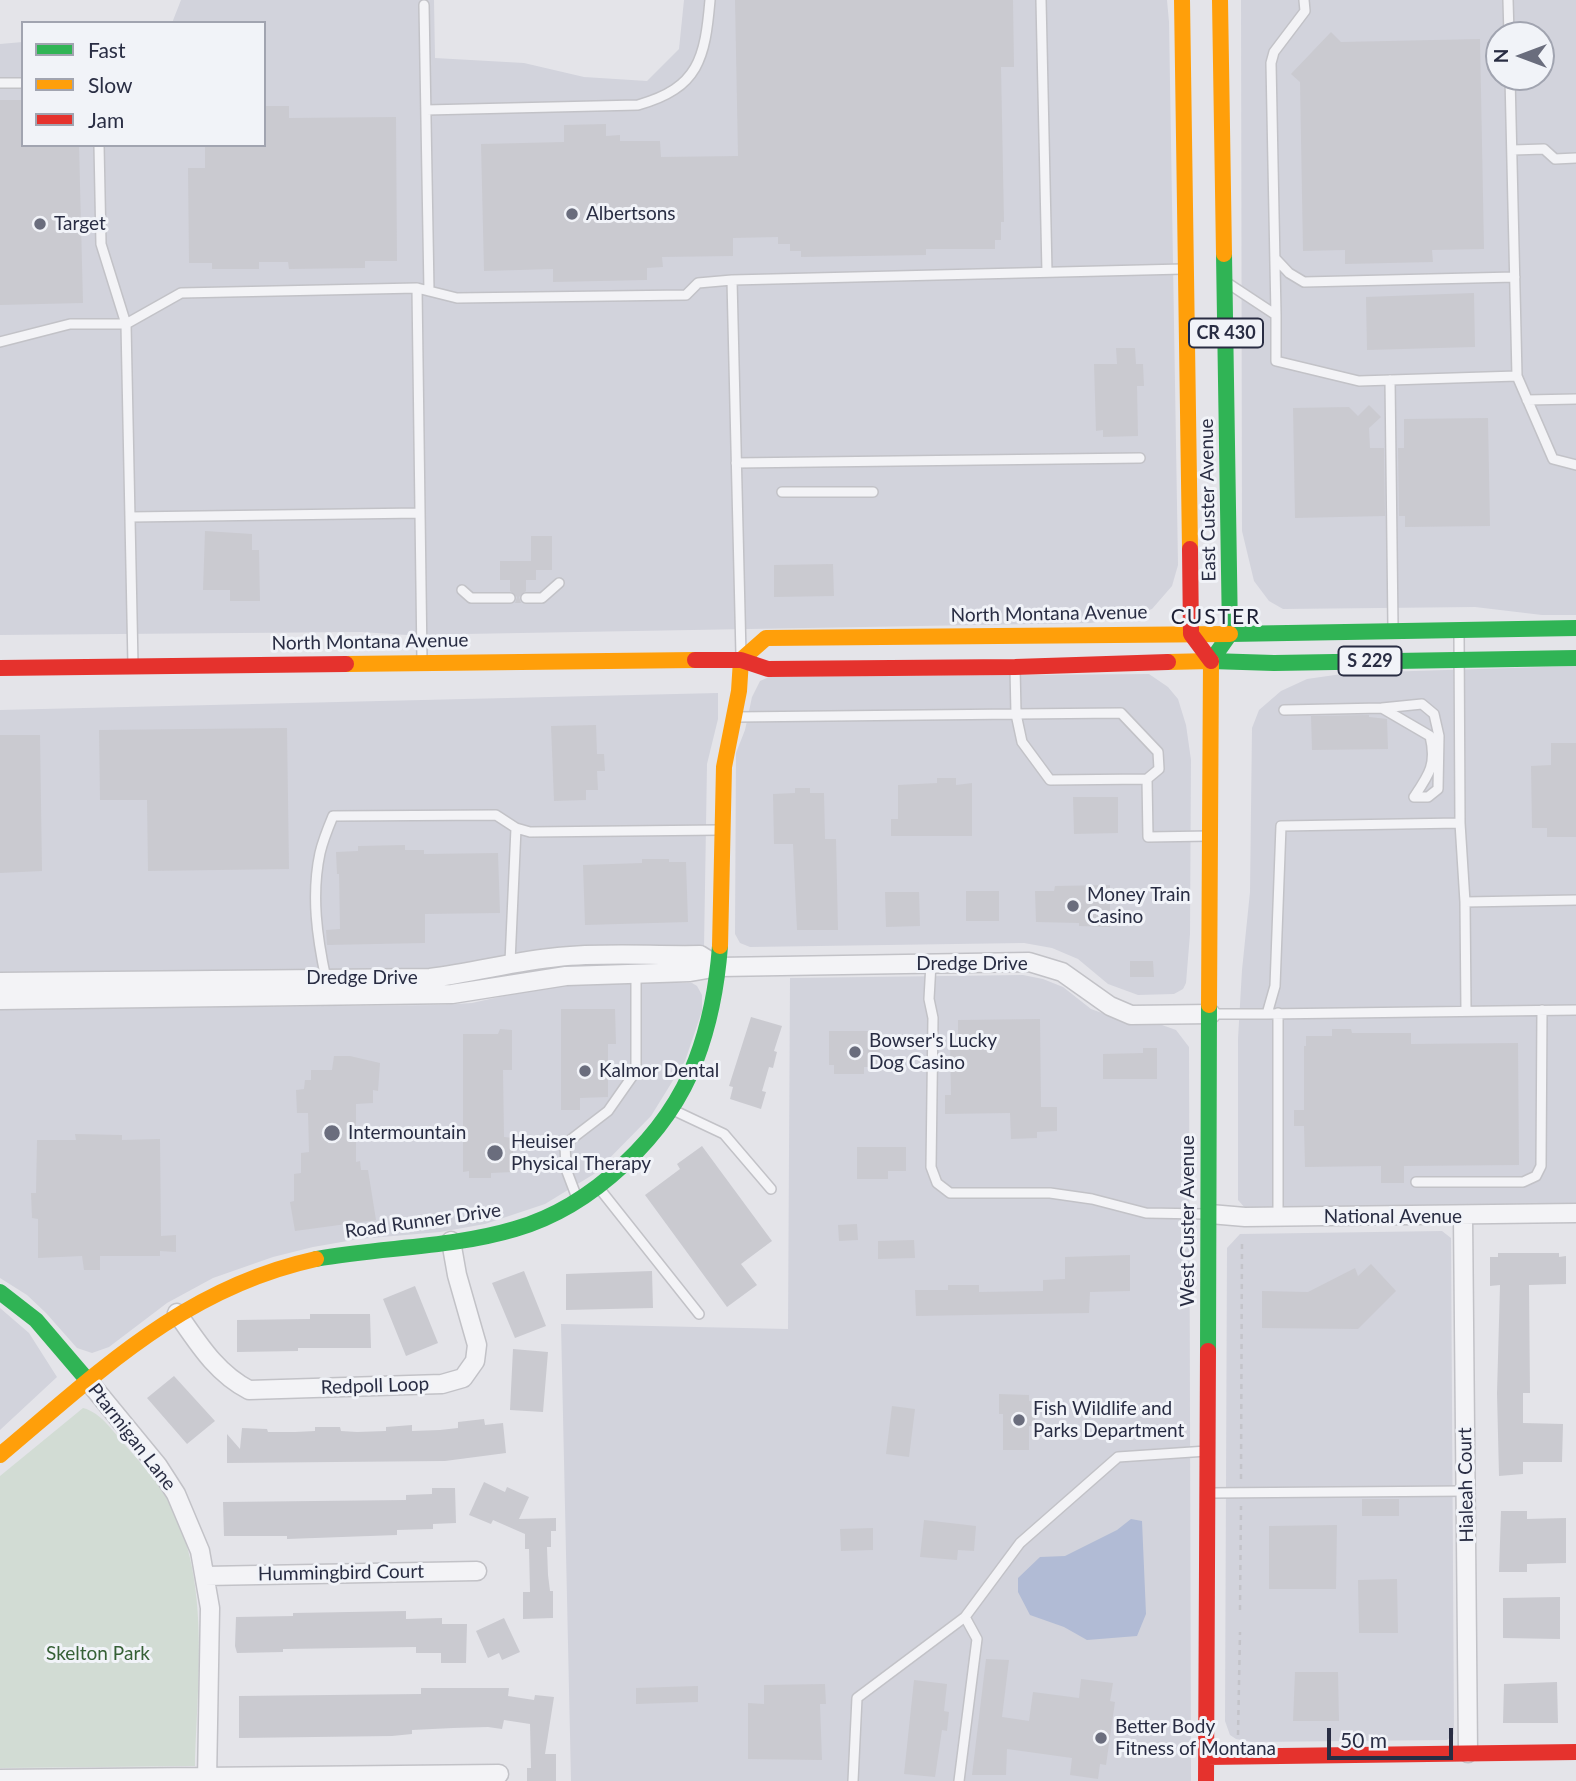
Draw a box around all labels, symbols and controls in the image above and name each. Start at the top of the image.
legend [21,21,266,147]
north arrow [1485,21,1555,91]
text: Fast [88,37,125,62]
text: N [1489,49,1512,63]
text: Slow [88,72,132,97]
text: Jam [88,107,124,132]
place label: Albertsons [586,203,676,225]
marker: Albertsons [564,206,580,222]
place label: Target [54,213,106,235]
marker: Target [32,216,48,232]
road number: CR 430 [1189,318,1263,348]
street label: East Custer Avenue [1195,418,1221,582]
street label: North Montana Avenue [950,601,1148,627]
district label: CUSTER [1171,604,1261,630]
street label: North Montana Avenue [271,629,469,655]
road number: S 229 [1338,646,1402,676]
place label: Money Train Casino [1087,884,1191,928]
marker: Money Train Casino [1065,898,1081,914]
street label: Dredge Drive [916,953,1028,975]
street label: Dredge Drive [306,967,418,989]
place label: Bowser's Lucky Dog Casino [869,1030,997,1074]
marker: Bowser's Lucky Dog Casino [847,1044,863,1060]
place label: Kalmor Dental [599,1060,719,1082]
marker: Kalmor Dental [577,1063,593,1079]
place label: Intermountain [348,1122,466,1144]
marker: Intermountain [322,1123,342,1143]
place label: Heuiser Physical Therapy [511,1131,651,1175]
street label: West Custer Avenue [1177,1135,1199,1307]
marker: Heuiser Physical Therapy [485,1143,505,1163]
street label: Road Runner Drive [343,1199,503,1243]
street label: National Avenue [1324,1206,1462,1228]
street label: Redpoll Loop [320,1373,430,1399]
street label: Ptarmigan Lane [83,1379,181,1495]
place label: Fish Wildlife and Parks Department [1033,1398,1184,1442]
marker: Fish Wildlife and Parks Department [1011,1412,1027,1428]
street label: Hialeah Court [1454,1427,1478,1543]
street label: Hummingbird Court [258,1560,424,1586]
park label: Skelton Park [46,1643,150,1665]
scale bar [1331,1714,1457,1758]
place label: Better Body Fitness of Montana [1115,1716,1276,1760]
text: 50 m [1340,1727,1387,1752]
marker: Better Body Fitness of Montana [1093,1730,1109,1746]

